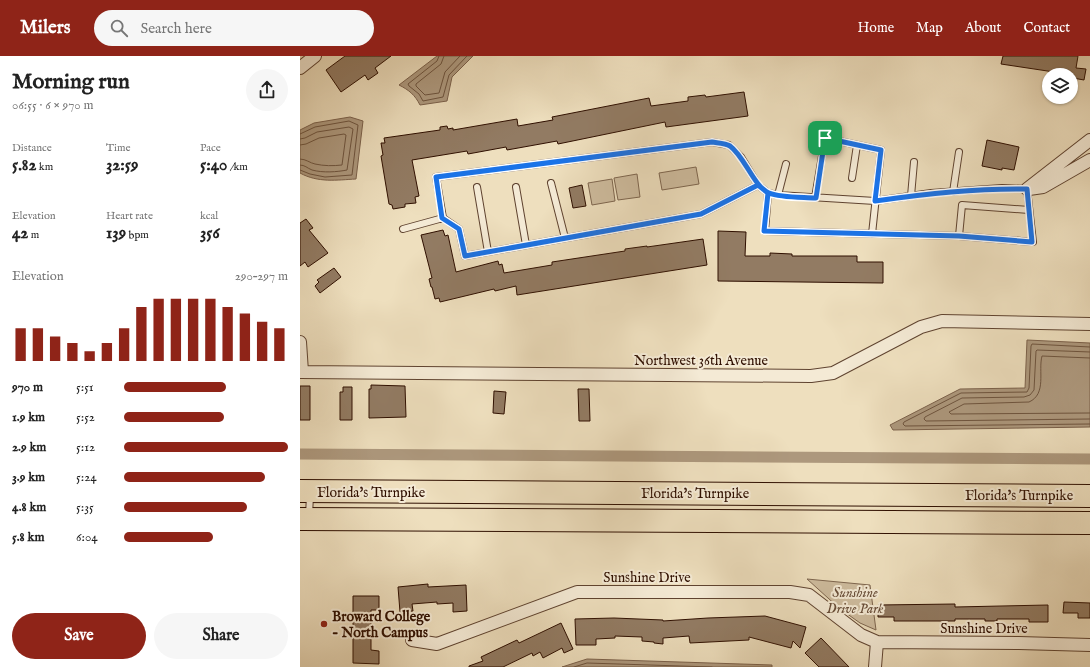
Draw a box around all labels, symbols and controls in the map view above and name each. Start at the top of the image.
search box [94,10,374,46]
text: Milers [20,16,70,40]
icon: search [108,17,130,39]
text: Search here [140,19,212,38]
text: Home [858,19,894,37]
text: Map [916,19,943,37]
text: About [965,19,1001,37]
text: Contact [1023,19,1070,37]
text: Morning run [12,68,130,96]
map controls [1042,68,1078,104]
button: layers [1042,68,1078,104]
button: share [246,69,288,111]
text: 06:55 · 6 × 970 m [12,97,94,114]
pin [808,121,842,155]
icon: arrive [814,127,836,149]
text: Distance [12,141,52,155]
text: Time [106,141,130,155]
text: Pace [200,141,221,155]
text: 5.82 [12,155,36,176]
text: 32:59 [106,155,138,176]
text: 5:40 [200,155,227,176]
text: km [36,160,53,174]
text: /km [227,160,248,174]
text: Elevation [12,209,56,223]
text: Heart rate [106,209,153,223]
text: kcal [200,209,218,223]
text: 42 [12,223,28,244]
text: 139 [106,223,126,244]
text: 356 [200,223,220,244]
text: m [28,228,39,242]
text: bpm [126,228,149,242]
text: Elevation [12,268,64,285]
text: 290–297 m [235,268,288,285]
street label: Northwest 36th Avenue [634,352,769,370]
text: 970 m [12,379,43,396]
text: 5:51 [76,379,94,396]
text: 1.9 km [12,409,45,426]
text: 5:52 [76,409,95,426]
text: 2.9 km [12,439,46,456]
text: 5:12 [76,439,95,456]
text: 3.9 km [12,469,45,486]
text: 5:24 [76,469,97,486]
street label: Florida's Turnpike [317,484,426,502]
street label: Florida's Turnpike [641,485,750,503]
street label: Florida's Turnpike [965,487,1074,505]
text: 4.8 km [12,499,46,516]
text: 5:35 [76,499,94,516]
text: 5.8 km [12,529,44,546]
text: 6:04 [76,529,98,546]
street label: Sunshine Drive [603,569,691,587]
park label: Sunshine Drive Park [827,584,884,618]
place label: Broward College - North Campus [332,608,431,642]
button: Save [12,613,146,659]
button: Share [154,613,288,659]
marker: Broward College - North Campus [319,619,329,629]
street label: Sunshine Drive [940,620,1028,638]

